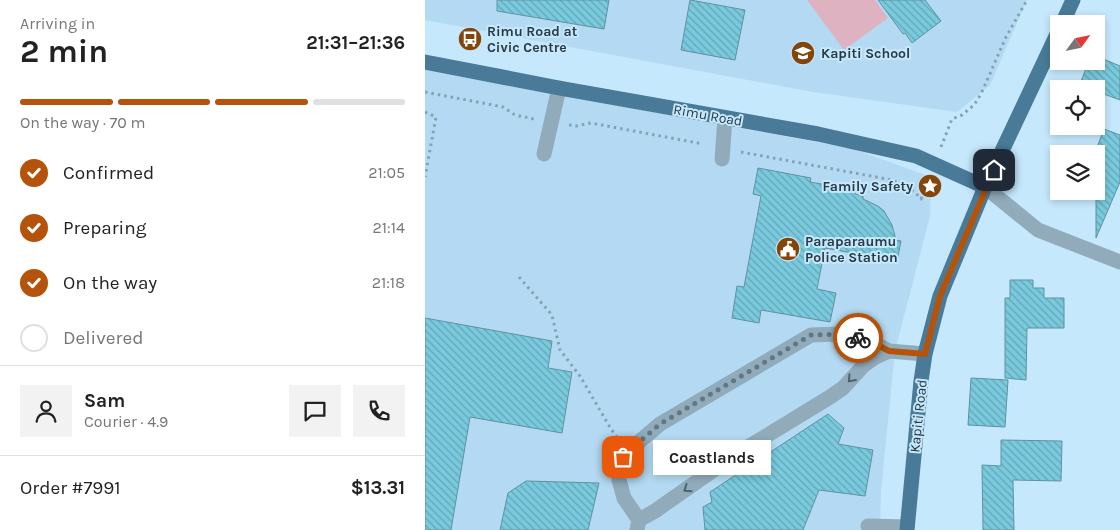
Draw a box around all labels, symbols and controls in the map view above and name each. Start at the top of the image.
text: Arriving in [20,14,95,33]
north arrow [1050,15,1105,70]
map controls [1050,15,1105,200]
place label: Rimu Road at Civic Centre [487,23,578,56]
bus stop icon: Rimu Road at Civic Centre [457,26,483,52]
text: 21:31–21:36 [306,32,405,54]
text: 2 min [20,33,108,70]
school or university icon: Kapiti School [790,40,816,66]
place label: Kapiti School [821,45,910,62]
button: locate [1050,80,1105,135]
street label: Rimu Road [672,101,744,130]
text: On the way · 70 m [20,113,146,132]
button: layers [1050,145,1105,200]
pin [973,149,1015,191]
icon: home [980,156,1008,184]
icon: check [20,159,48,187]
text: Confirmed [63,162,154,184]
text: 21:05 [368,163,405,182]
place icon: Family Safety [917,173,943,199]
place label: Family Safety [823,178,913,195]
icon: check [20,214,48,242]
text: Preparing [63,217,146,239]
text: 21:14 [373,218,405,237]
place label: Paraparaumu Police Station [805,233,898,266]
public building icon: Paraparaumu Police Station [775,236,801,262]
icon: check [20,269,48,297]
text: On the way [63,272,157,294]
text: 21:18 [372,273,405,292]
courier [833,313,883,363]
icon: bike [844,324,872,352]
text: Delivered [63,327,143,349]
one-way arrow [847,374,856,383]
street label: Kapiti Road [906,379,931,454]
button: person [20,385,72,437]
button: chat [289,385,341,437]
button: phone [353,385,405,437]
text: Sam [84,390,125,412]
text: Courier · 4.9 [84,412,168,431]
pin [602,436,644,478]
callout: Coastlands [653,440,771,474]
icon: bag [609,443,637,471]
text: Coastlands [669,448,755,467]
text: Order #7991 [20,477,121,499]
text: $13.31 [351,477,405,499]
one-way arrow [683,483,693,492]

